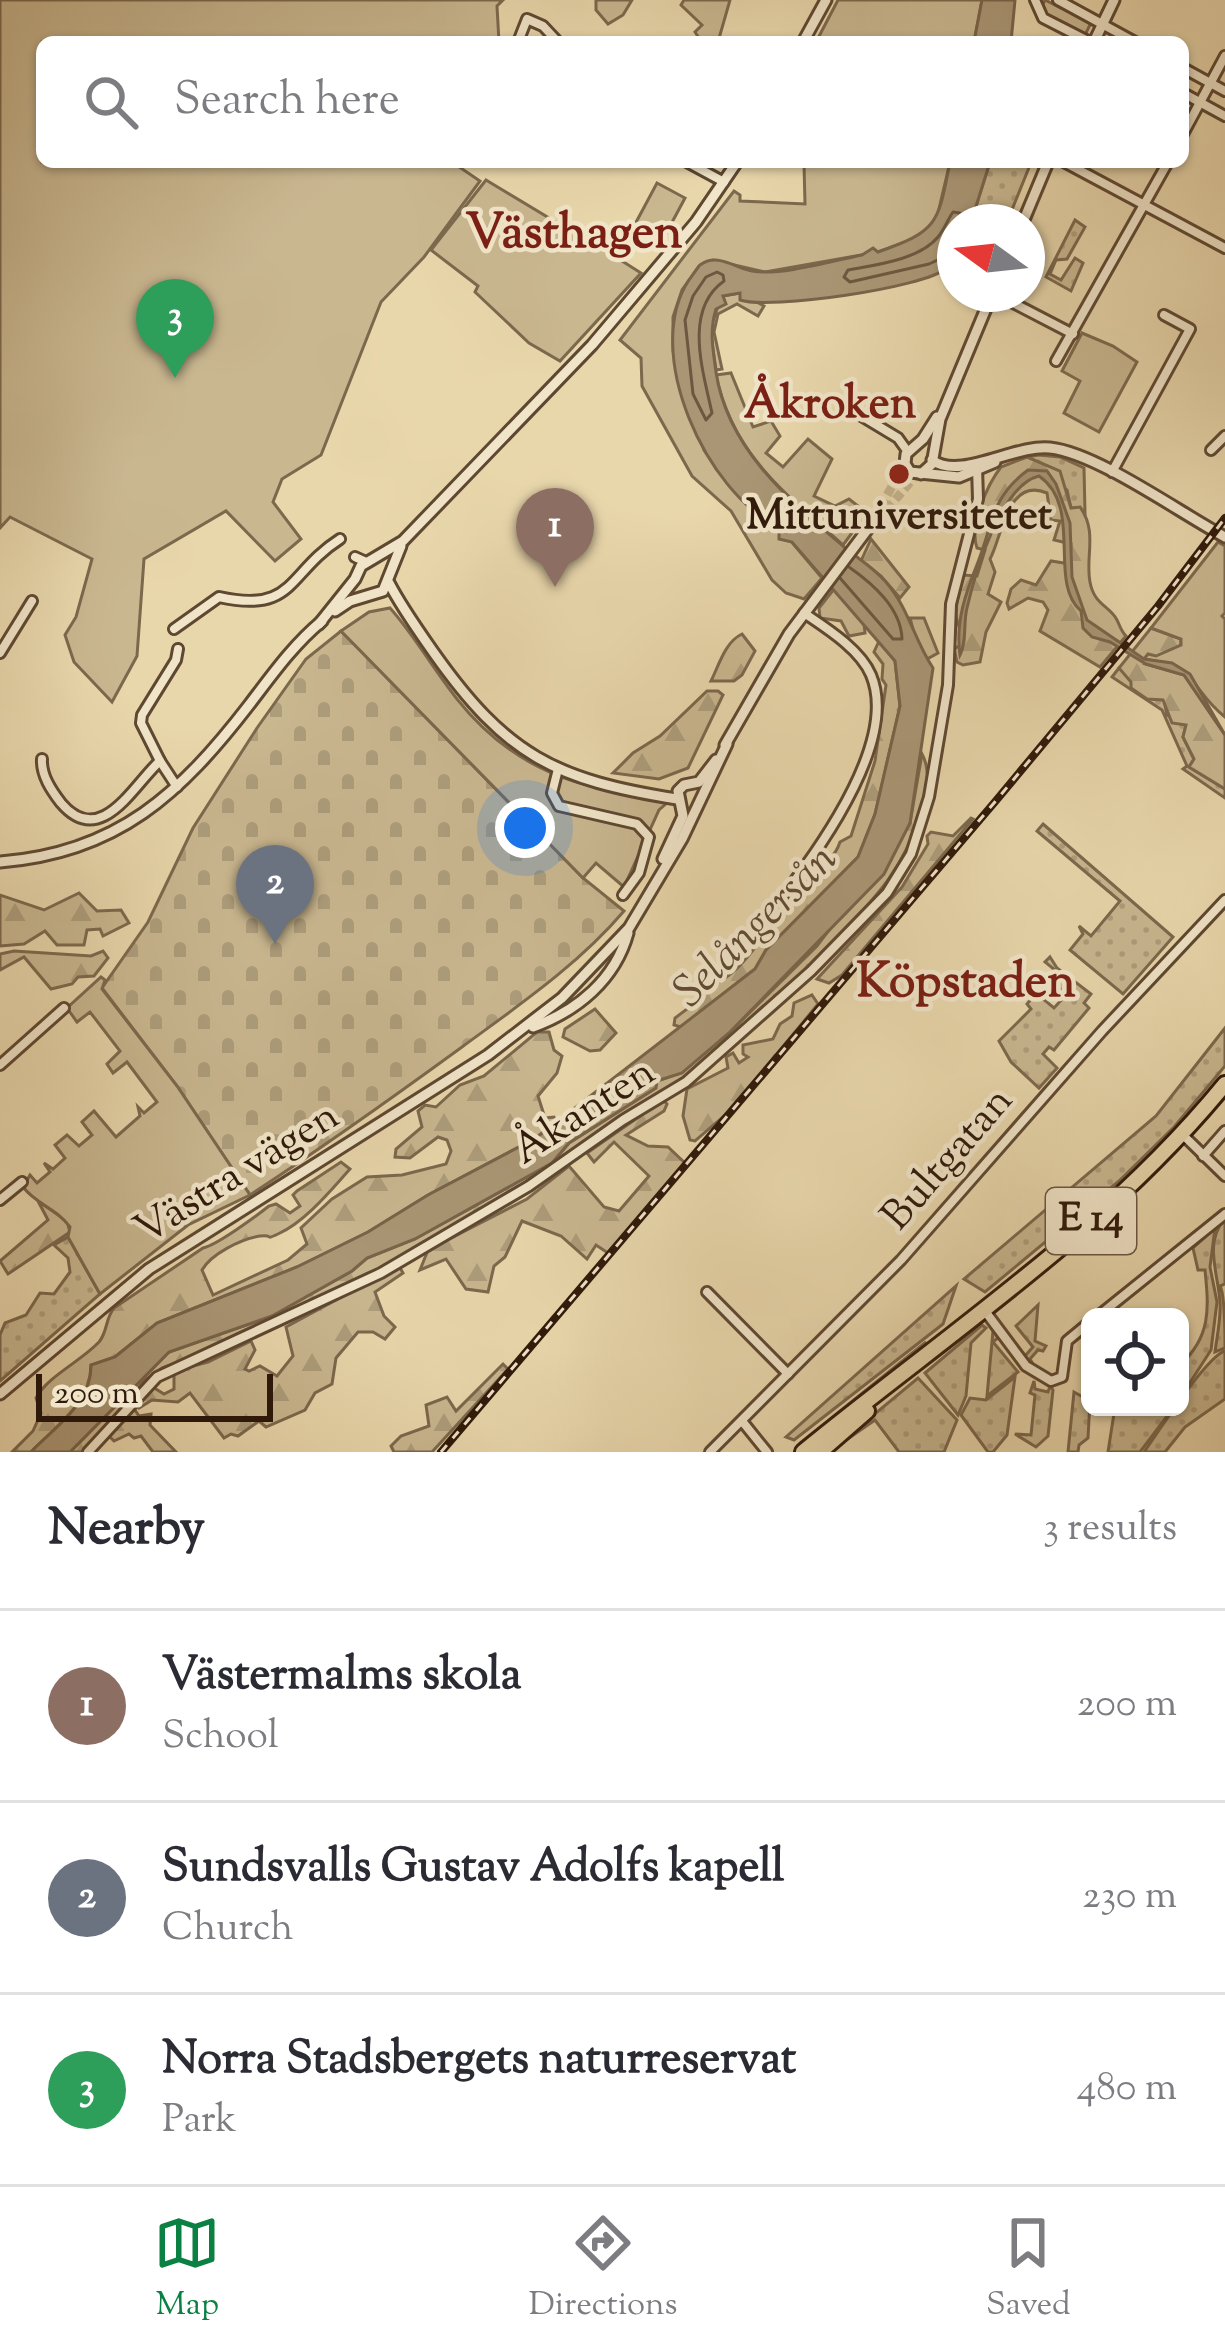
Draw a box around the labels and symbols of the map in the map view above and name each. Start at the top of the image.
district label: Västhagen [466,201,683,270]
north arrow [937,204,1045,312]
pin: 3 [136,279,214,378]
district label: Åkroken [744,373,917,439]
marker: Mittuniversitetet [886,461,912,487]
pin: 1 [516,488,594,587]
place label: Mittuniversitetet [746,488,1053,548]
your location [495,798,555,858]
water label: Selångersån [660,830,854,1024]
pin: 2 [236,845,314,944]
district label: Köpstaden [856,950,1076,1019]
street label: Åkanten [502,1044,668,1182]
street label: Bultgatan [869,1075,1029,1245]
street label: Västra vägen [124,1088,352,1262]
road number: E 14 [1046,1188,1136,1254]
scale bar [36,1368,273,1421]

